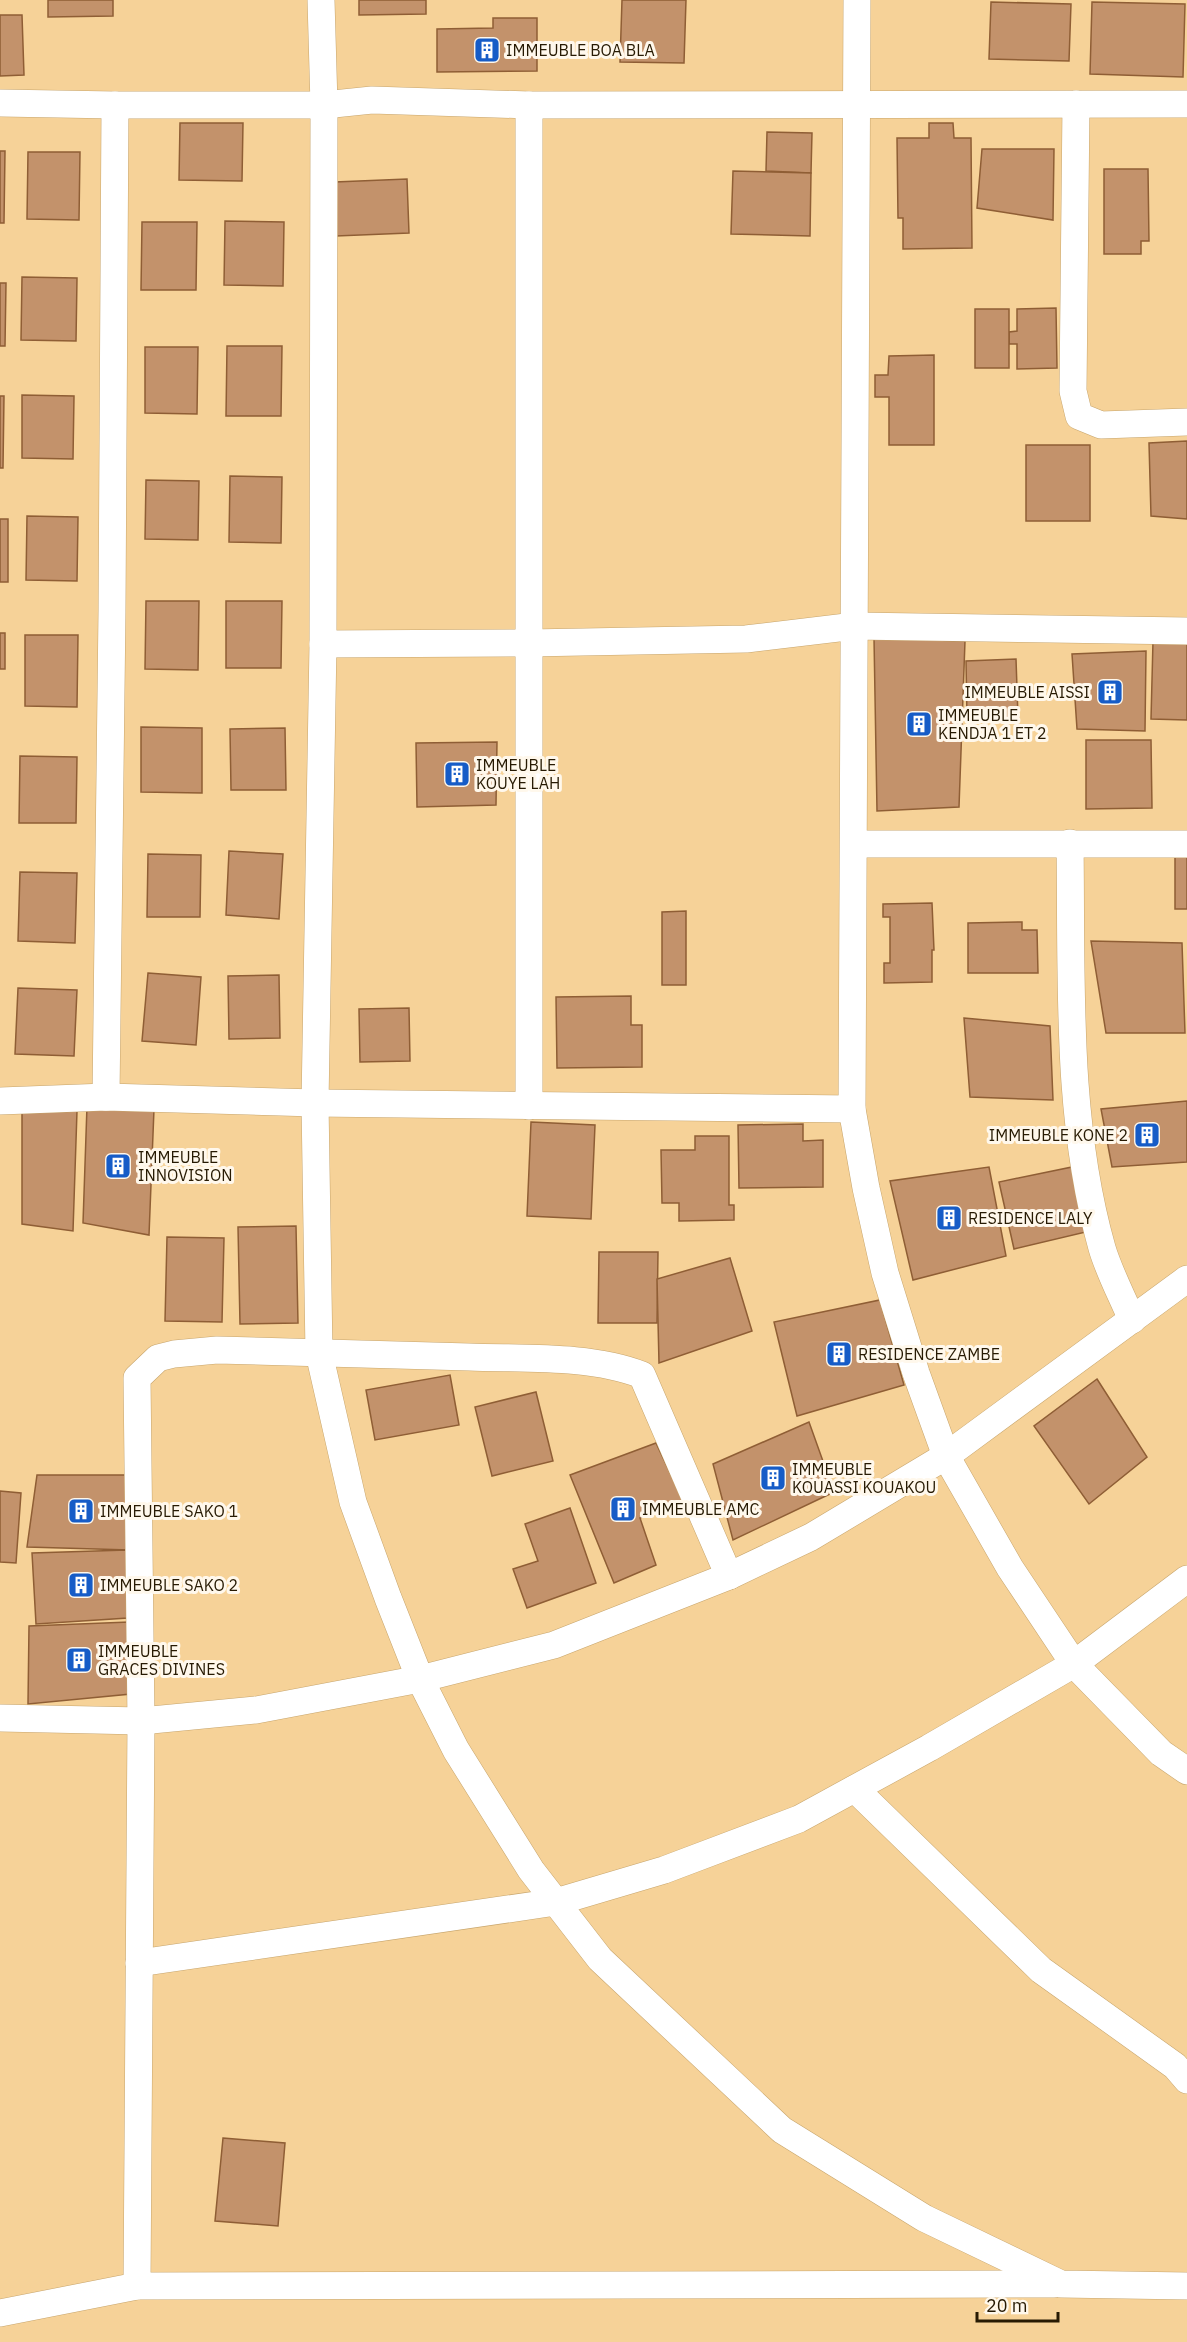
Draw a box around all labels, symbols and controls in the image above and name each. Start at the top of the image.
building icon: IMMEUBLE BOA BLA [472,35,502,65]
place label: IMMEUBLE BOA BLA [506,40,655,60]
building icon: IMMEUBLE AISSI [1095,677,1125,707]
place label: IMMEUBLE AISSI [964,682,1090,702]
place label: IMMEUBLE KENDJA 1 ET 2 [938,705,1047,743]
building icon: IMMEUBLE KENDJA 1 ET 2 [904,709,934,739]
place label: IMMEUBLE KOUYE LAH [476,755,560,793]
building icon: IMMEUBLE KOUYE LAH [442,759,472,789]
building icon: IMMEUBLE KONE 2 [1132,1120,1162,1150]
place label: IMMEUBLE KONE 2 [989,1125,1128,1145]
place label: IMMEUBLE INNOVISION [138,1147,233,1185]
building icon: IMMEUBLE INNOVISION [103,1151,133,1181]
building icon: RESIDENCE LALY [934,1203,964,1233]
place label: RESIDENCE LALY [968,1208,1093,1228]
building icon: RESIDENCE ZAMBE [824,1339,854,1369]
place label: RESIDENCE ZAMBE [858,1344,1000,1364]
place label: IMMEUBLE KOUASSI KOUAKOU [792,1459,936,1497]
building icon: IMMEUBLE KOUASSI KOUAKOU [758,1463,788,1493]
building icon: IMMEUBLE AMC [608,1494,638,1524]
building icon: IMMEUBLE SAKO 1 [66,1496,96,1526]
place label: IMMEUBLE AMC [642,1499,759,1519]
place label: IMMEUBLE SAKO 1 [100,1501,238,1521]
building icon: IMMEUBLE SAKO 2 [66,1570,96,1600]
place label: IMMEUBLE SAKO 2 [100,1575,238,1595]
place label: IMMEUBLE GRACES DIVINES [98,1641,225,1679]
building icon: IMMEUBLE GRACES DIVINES [64,1645,94,1675]
scale bar [977,2285,1058,2323]
text: 20 m [986,2294,1028,2317]

